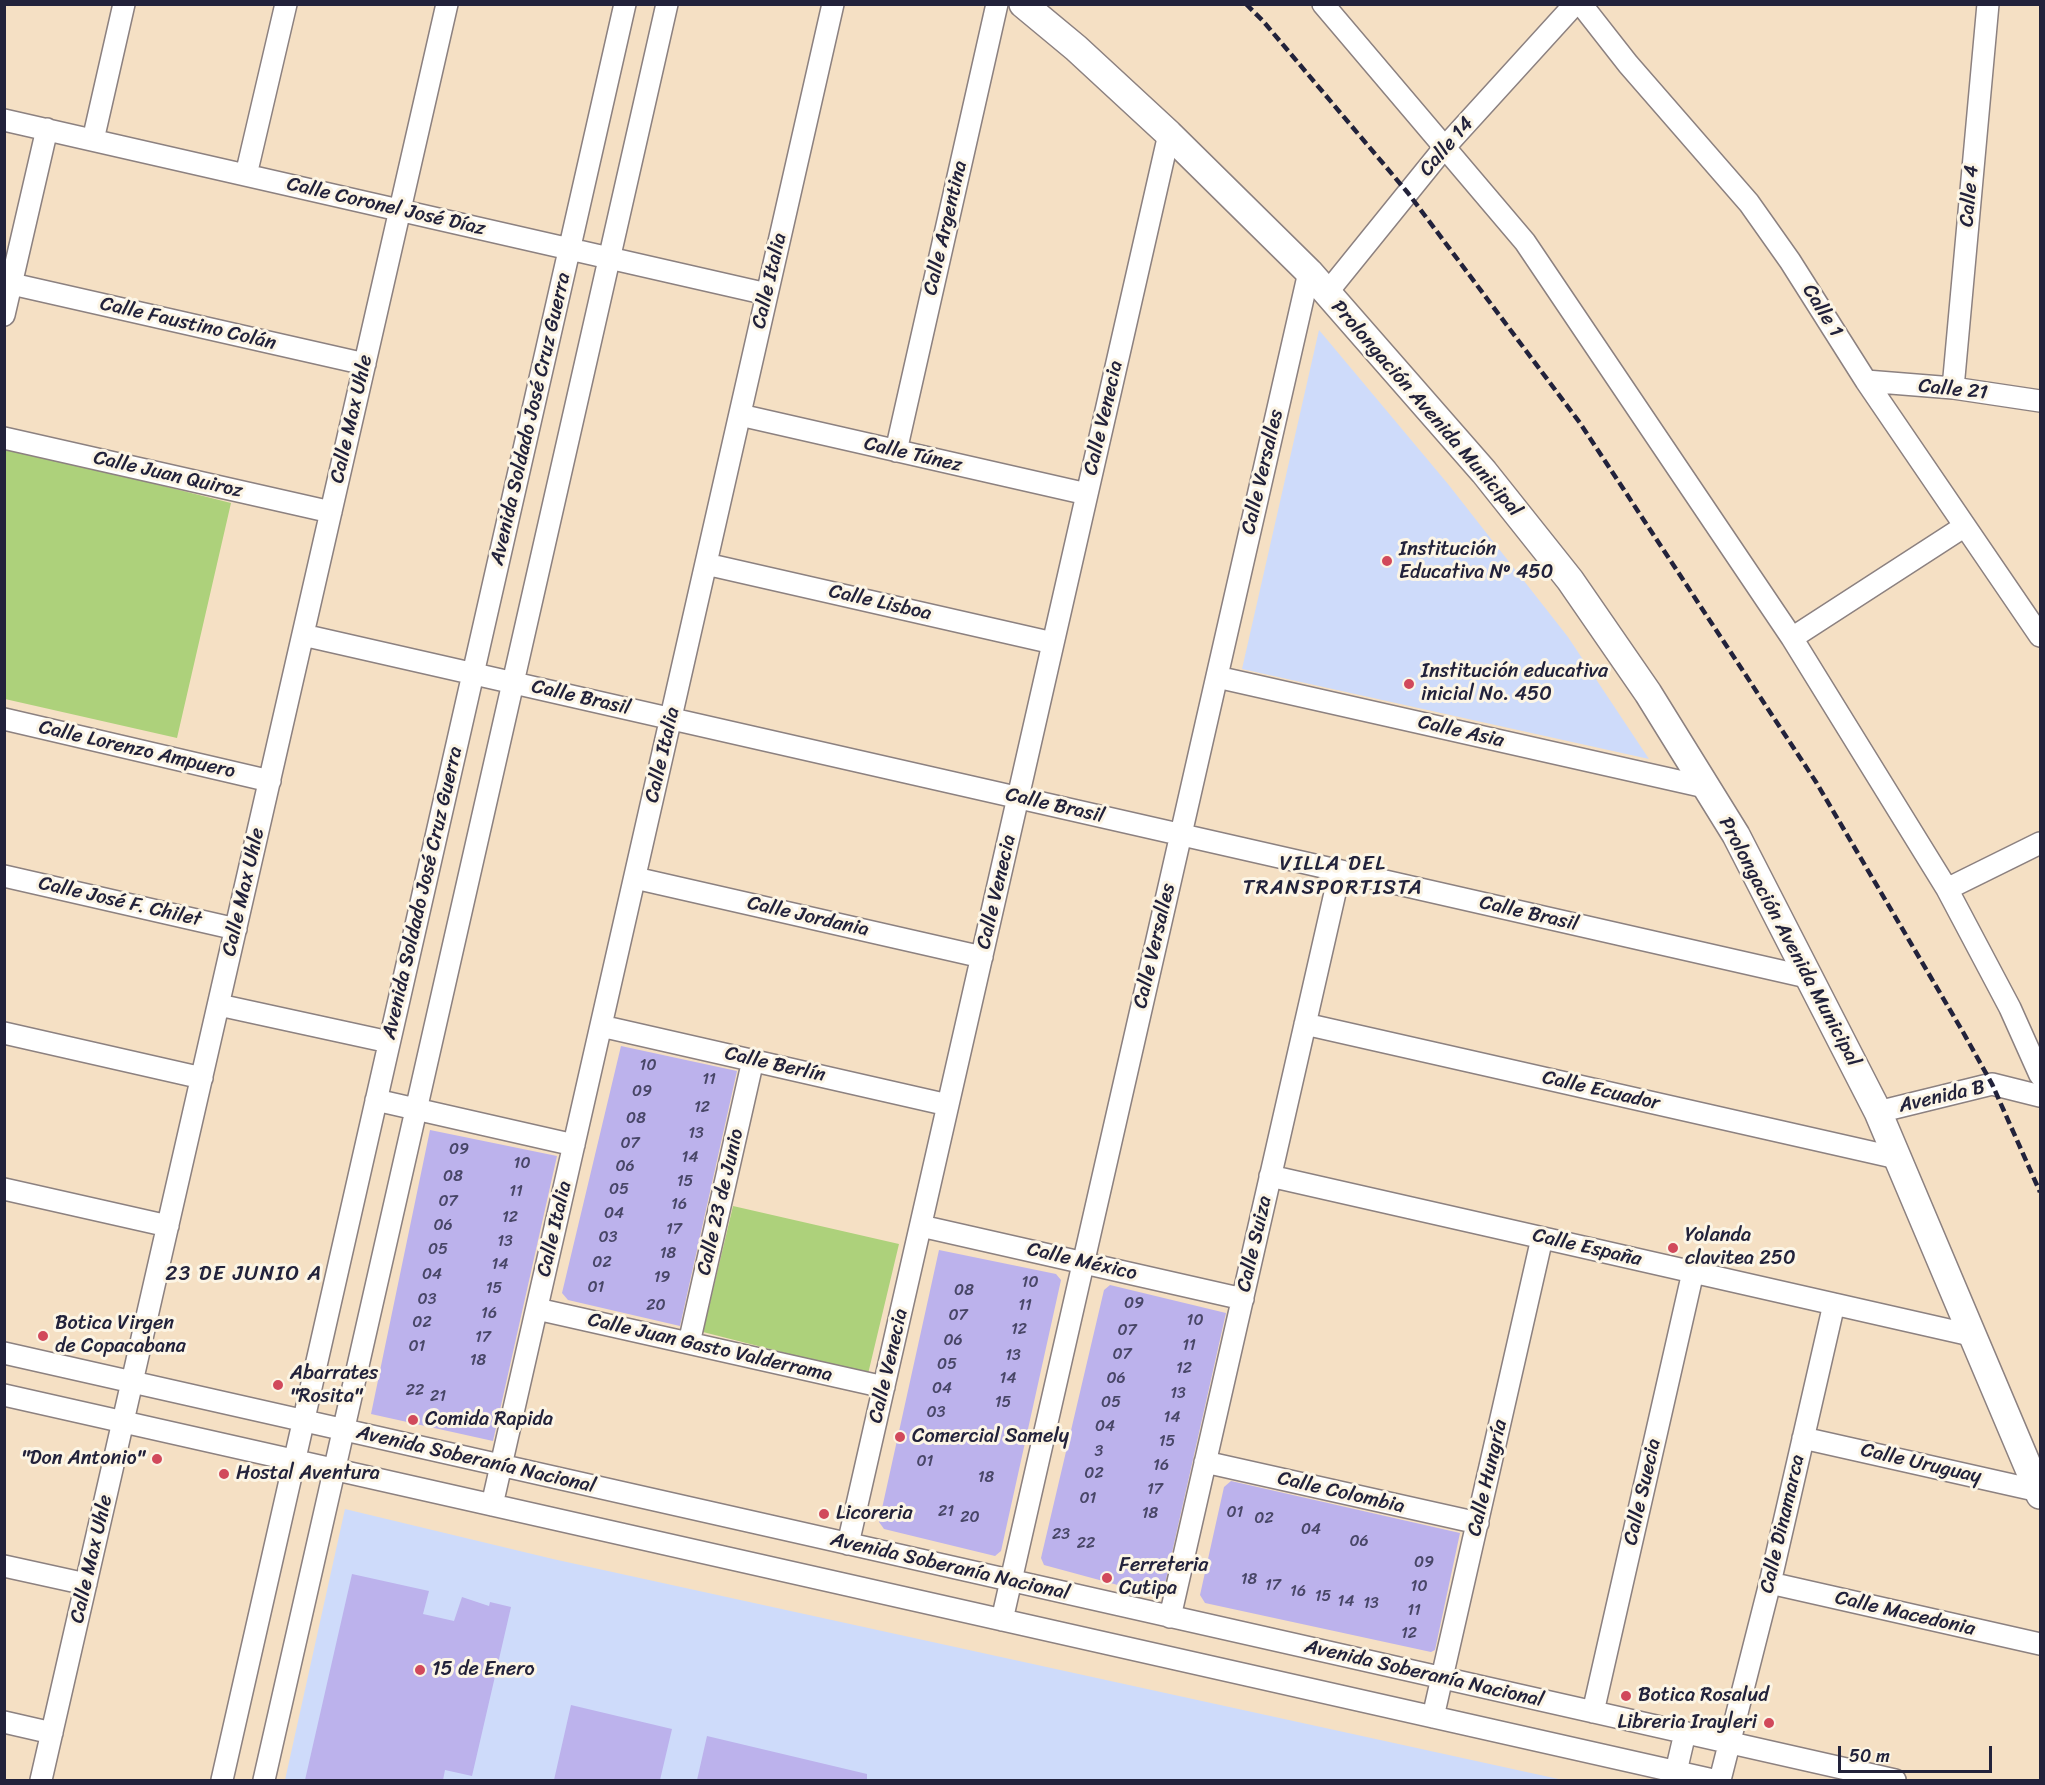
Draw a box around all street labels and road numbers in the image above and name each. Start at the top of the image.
street label: Calle 14 [1415,113,1479,181]
street label: Calle Argentina [919,159,973,297]
street label: Calle 4 [1955,164,1985,228]
street label: Calle Coronel José Díaz [284,172,488,242]
street label: Calle Italia [747,231,793,331]
street label: Avenida Soldado José Cruz Guerra [486,270,576,568]
street label: Calle 1 [1796,280,1848,342]
street label: Calle Faustino Colán [98,292,278,356]
street label: Prolongación Avenida Municipal [1325,296,1527,522]
street label: Calle Max Uhle [326,353,378,485]
street label: Calle Venecia [1079,359,1129,477]
street label: Calle 21 [1917,374,1989,406]
street label: Calle Versalles [1237,407,1289,537]
street label: Calle Túnez [862,432,964,478]
street label: Calle Juan Quiroz [91,446,245,504]
street label: Calle Lisboa [827,580,933,626]
street label: Calle Brasil [529,675,633,721]
street label: Calle Italia [640,705,686,805]
street label: Calle Asia [1416,710,1506,754]
street label: Calle Lorenzo Ampuero [36,716,238,784]
street label: Avenida Soldado José Cruz Guerra [378,744,468,1042]
street label: Calle Brasil [1003,783,1107,829]
street label: Prolongación Avenida Municipal [1713,813,1865,1071]
street label: Calle Max Uhle [218,826,270,958]
street label: Calle Venecia [972,833,1022,951]
street label: Calle José F. Chilet [36,872,204,932]
street label: Calle Versalles [1129,881,1181,1011]
street label: Calle Jordania [745,891,871,943]
street label: Calle Brasil [1477,891,1581,937]
street label: Calle Berlín [722,1042,828,1088]
street label: Calle Ecuador [1540,1066,1662,1116]
street label: Avenida B [1897,1075,1987,1119]
street label: Calle 23 de Junio [692,1126,750,1278]
street label: Calle Italia [532,1179,578,1279]
street label: Calle Suiza [1232,1194,1278,1294]
street label: Calle España [1530,1224,1644,1272]
street label: Calle México [1025,1238,1139,1286]
street label: Calle Venecia [864,1307,914,1425]
street label: Calle Juan Gasto Valderrama [585,1308,835,1388]
street label: Calle Hungría [1463,1417,1513,1539]
street label: Avenida Soberanía Nacional [354,1421,598,1499]
street label: Calle Suecia [1619,1436,1667,1548]
street label: Calle Uruguay [1859,1439,1983,1489]
street label: Calle Dinamarca [1755,1452,1811,1596]
street label: Calle Colombia [1275,1467,1407,1519]
street label: Calle Max Uhle [66,1493,118,1625]
street label: Avenida Soberanía Nacional [828,1528,1072,1606]
street label: Calle Macedonia [1833,1586,1977,1642]
street label: Avenida Soberanía Nacional [1302,1635,1546,1713]

